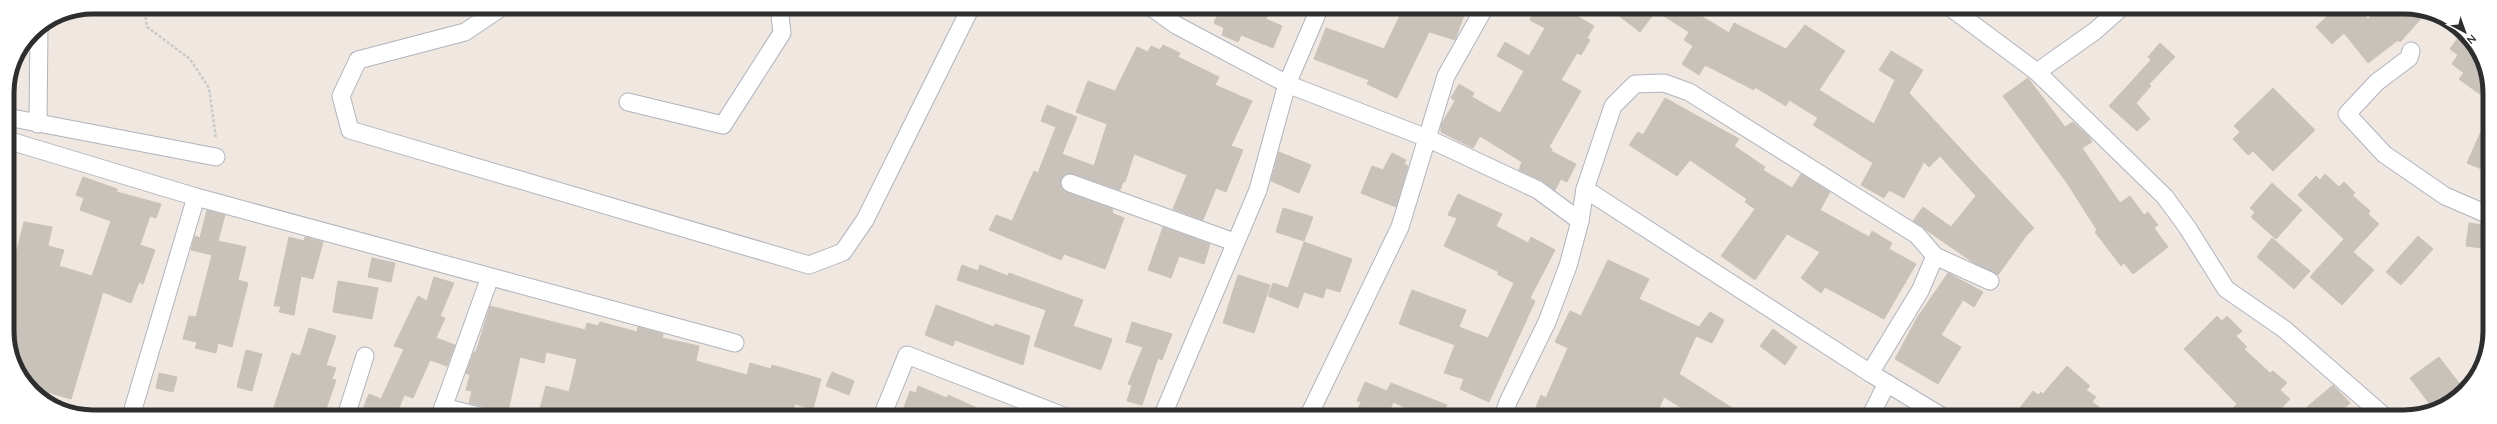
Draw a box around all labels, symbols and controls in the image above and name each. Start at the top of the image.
north arrow [2445,12,2485,52]
text: N [2464,32,2479,47]

